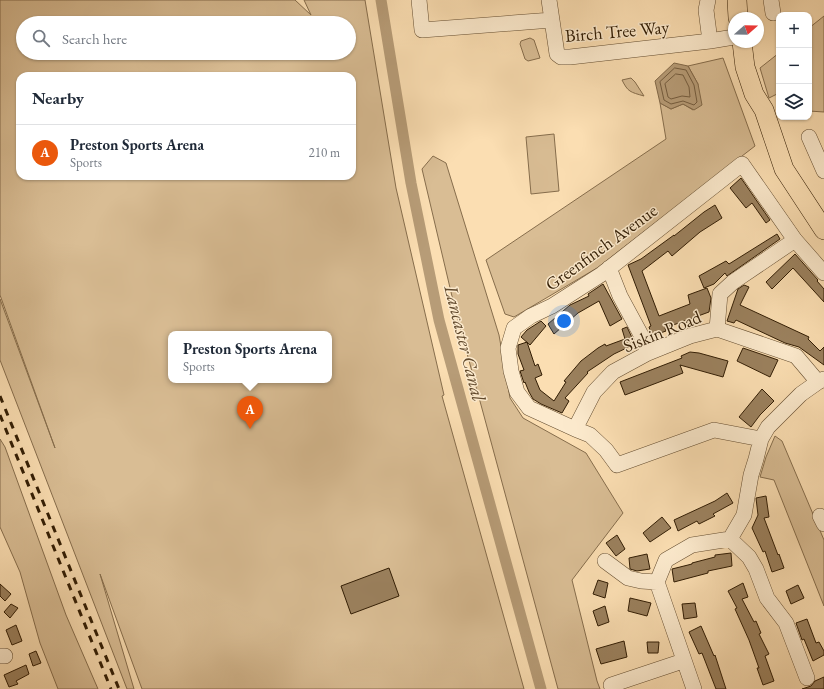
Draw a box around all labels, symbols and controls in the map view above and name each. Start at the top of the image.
north arrow [728,12,764,48]
map controls [776,12,812,120]
button: + [776,12,812,48]
street label: Birch Tree Way [564,15,670,47]
search box [16,16,356,60]
icon: search [30,27,52,49]
text: Search here [62,29,127,48]
button: − [776,48,812,84]
button: layers [776,84,812,120]
text: Nearby [32,87,84,109]
text: Preston Sports Arena [70,135,204,154]
text: A [40,144,50,161]
text: 210 m [309,144,340,161]
text: Sports [70,154,102,171]
street label: Greenfinch Avenue [540,199,662,295]
water label: Lancaster Canal [438,281,492,404]
street label: Siskin Road [620,305,705,357]
your location [554,311,574,331]
popup [168,331,332,383]
text: Preston Sports Arena [183,339,317,358]
text: Sports [183,358,215,375]
pin: A [237,396,263,429]

